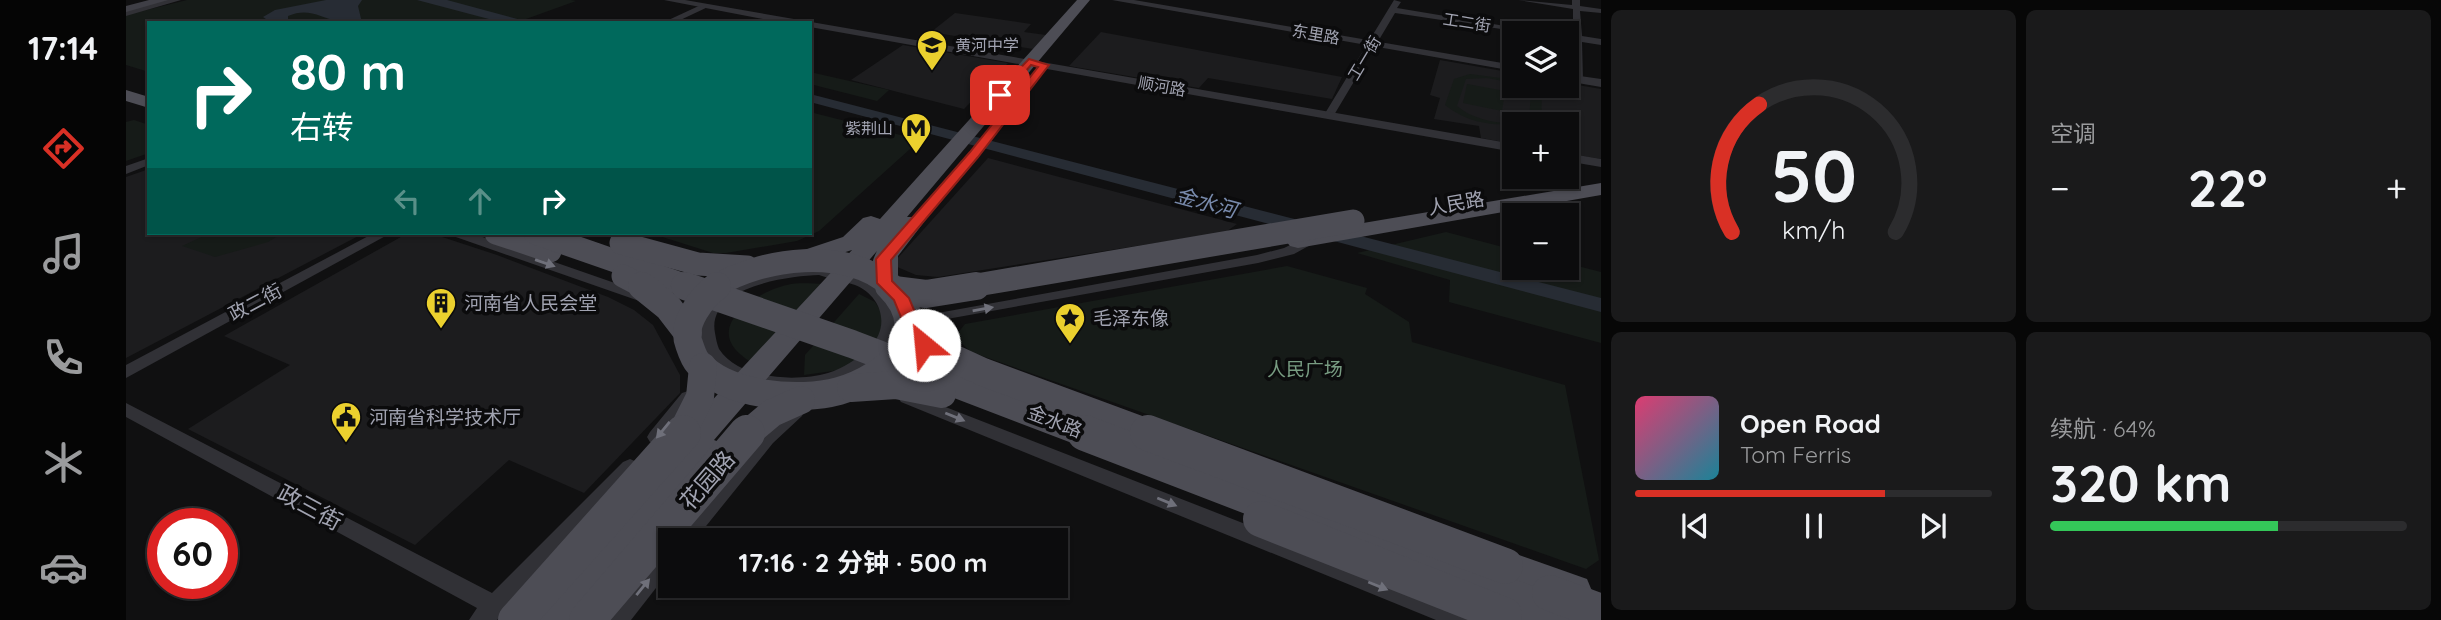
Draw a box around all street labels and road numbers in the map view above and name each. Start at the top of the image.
street label: 工二街 [1442,8,1492,36]
street label: 东里路 [1291,20,1341,48]
street label: 工一街 [1343,32,1385,84]
street label: 顺河路 [1137,72,1187,100]
street label: 人民路 [1426,186,1486,220]
street label: 政二街 [224,278,286,326]
street label: 金水路 [1024,400,1086,442]
street label: 花园路 [673,444,741,516]
street label: 政三街 [273,478,347,536]

